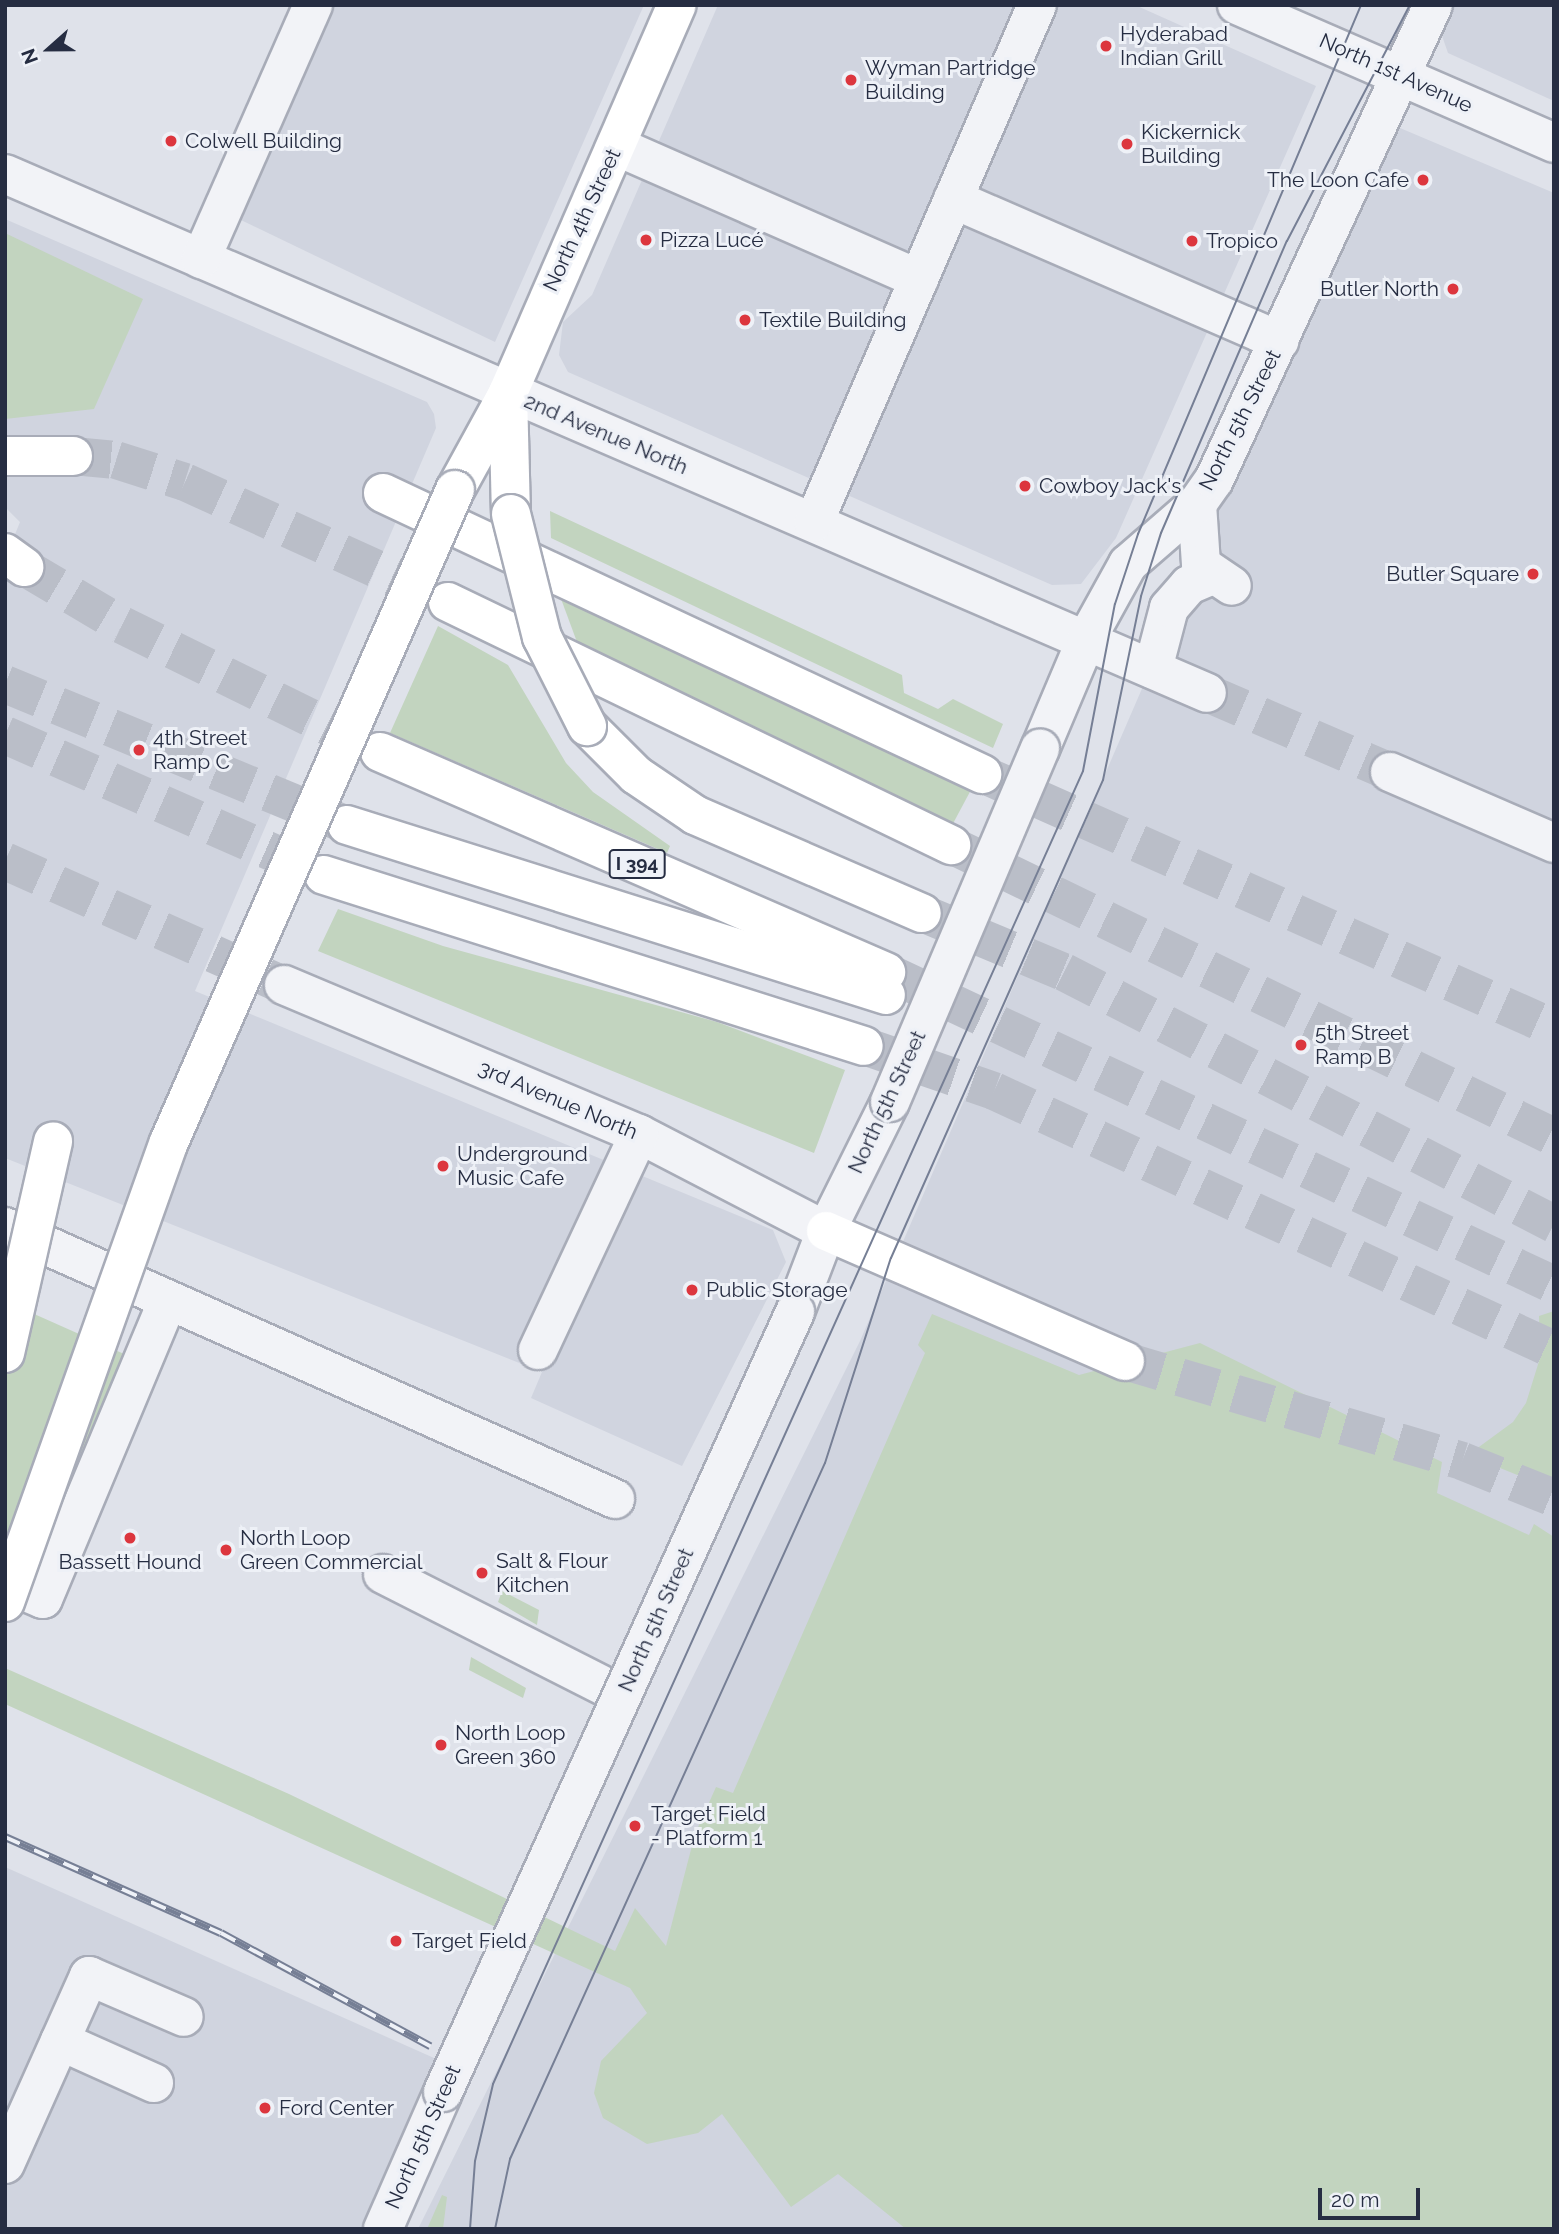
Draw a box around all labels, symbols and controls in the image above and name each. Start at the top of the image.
north arrow [14,14,84,84]
place label: Hyderabad Indian Grill [1120,21,1228,71]
street label: North 1st Avenue [1315,28,1477,118]
marker: Hyderabad Indian Grill [1098,38,1114,54]
text: N [17,46,42,67]
place label: Wyman Partridge Building [865,55,1036,105]
marker: Wyman Partridge Building [843,72,859,88]
place label: Kickernick Building [1141,119,1240,169]
place label: Colwell Building [185,128,343,154]
marker: Colwell Building [163,133,179,149]
marker: Kickernick Building [1119,136,1135,152]
street label: North 4th Street [538,145,626,295]
place label: The Loon Cafe [1267,167,1409,193]
marker: The Loon Cafe [1415,172,1431,188]
place label: Pizza Lucé [660,227,764,253]
place label: Tropico [1206,228,1278,254]
marker: Pizza Lucé [638,232,654,248]
marker: Tropico [1184,233,1200,249]
place label: Butler North [1320,276,1439,302]
marker: Butler North [1445,281,1461,297]
place label: Textile Building [759,307,907,333]
marker: Textile Building [737,312,753,328]
street label: North 5th Street [1194,345,1286,495]
street label: 2nd Avenue North [520,388,692,480]
place label: Cowboy Jack's [1039,473,1183,499]
marker: Cowboy Jack's [1017,478,1033,494]
place label: Butler Square [1386,561,1519,587]
marker: Butler Square [1525,566,1541,582]
place label: 4th Street Ramp C [153,725,247,775]
marker: 4th Street Ramp C [131,742,147,758]
road number: I 394 [607,848,667,880]
place label: 5th Street Ramp B [1315,1020,1409,1070]
street label: North 5th Street [843,1027,931,1177]
marker: 5th Street Ramp B [1293,1037,1309,1053]
street label: 3rd Avenue North [474,1055,642,1145]
place label: Underground Music Cafe [457,1141,588,1191]
marker: Underground Music Cafe [435,1158,451,1174]
place label: Public Storage [706,1277,848,1303]
marker: Public Storage [684,1282,700,1298]
place label: North Loop Green Commercial [240,1525,422,1575]
marker: Bassett Hound [122,1530,138,1546]
marker: North Loop Green Commercial [218,1542,234,1558]
street label: North 5th Street [613,1544,699,1696]
place label: Salt & Flour Kitchen [496,1548,608,1598]
place label: Bassett Hound [59,1549,201,1575]
marker: Salt & Flour Kitchen [474,1565,490,1581]
place label: North Loop Green 360 [455,1720,565,1770]
marker: North Loop Green 360 [433,1737,449,1753]
place label: Target Field - Platform 1 [651,1801,766,1851]
marker: Target Field - Platform 1 [625,1816,645,1836]
place label: Target Field [412,1928,527,1954]
marker: Target Field [386,1931,406,1951]
street label: North 5th Street [380,2061,466,2213]
place label: Ford Center [279,2095,394,2121]
marker: Ford Center [257,2100,273,2116]
scale bar [1321,2174,1422,2218]
text: 20 m [1331,2187,1379,2212]

